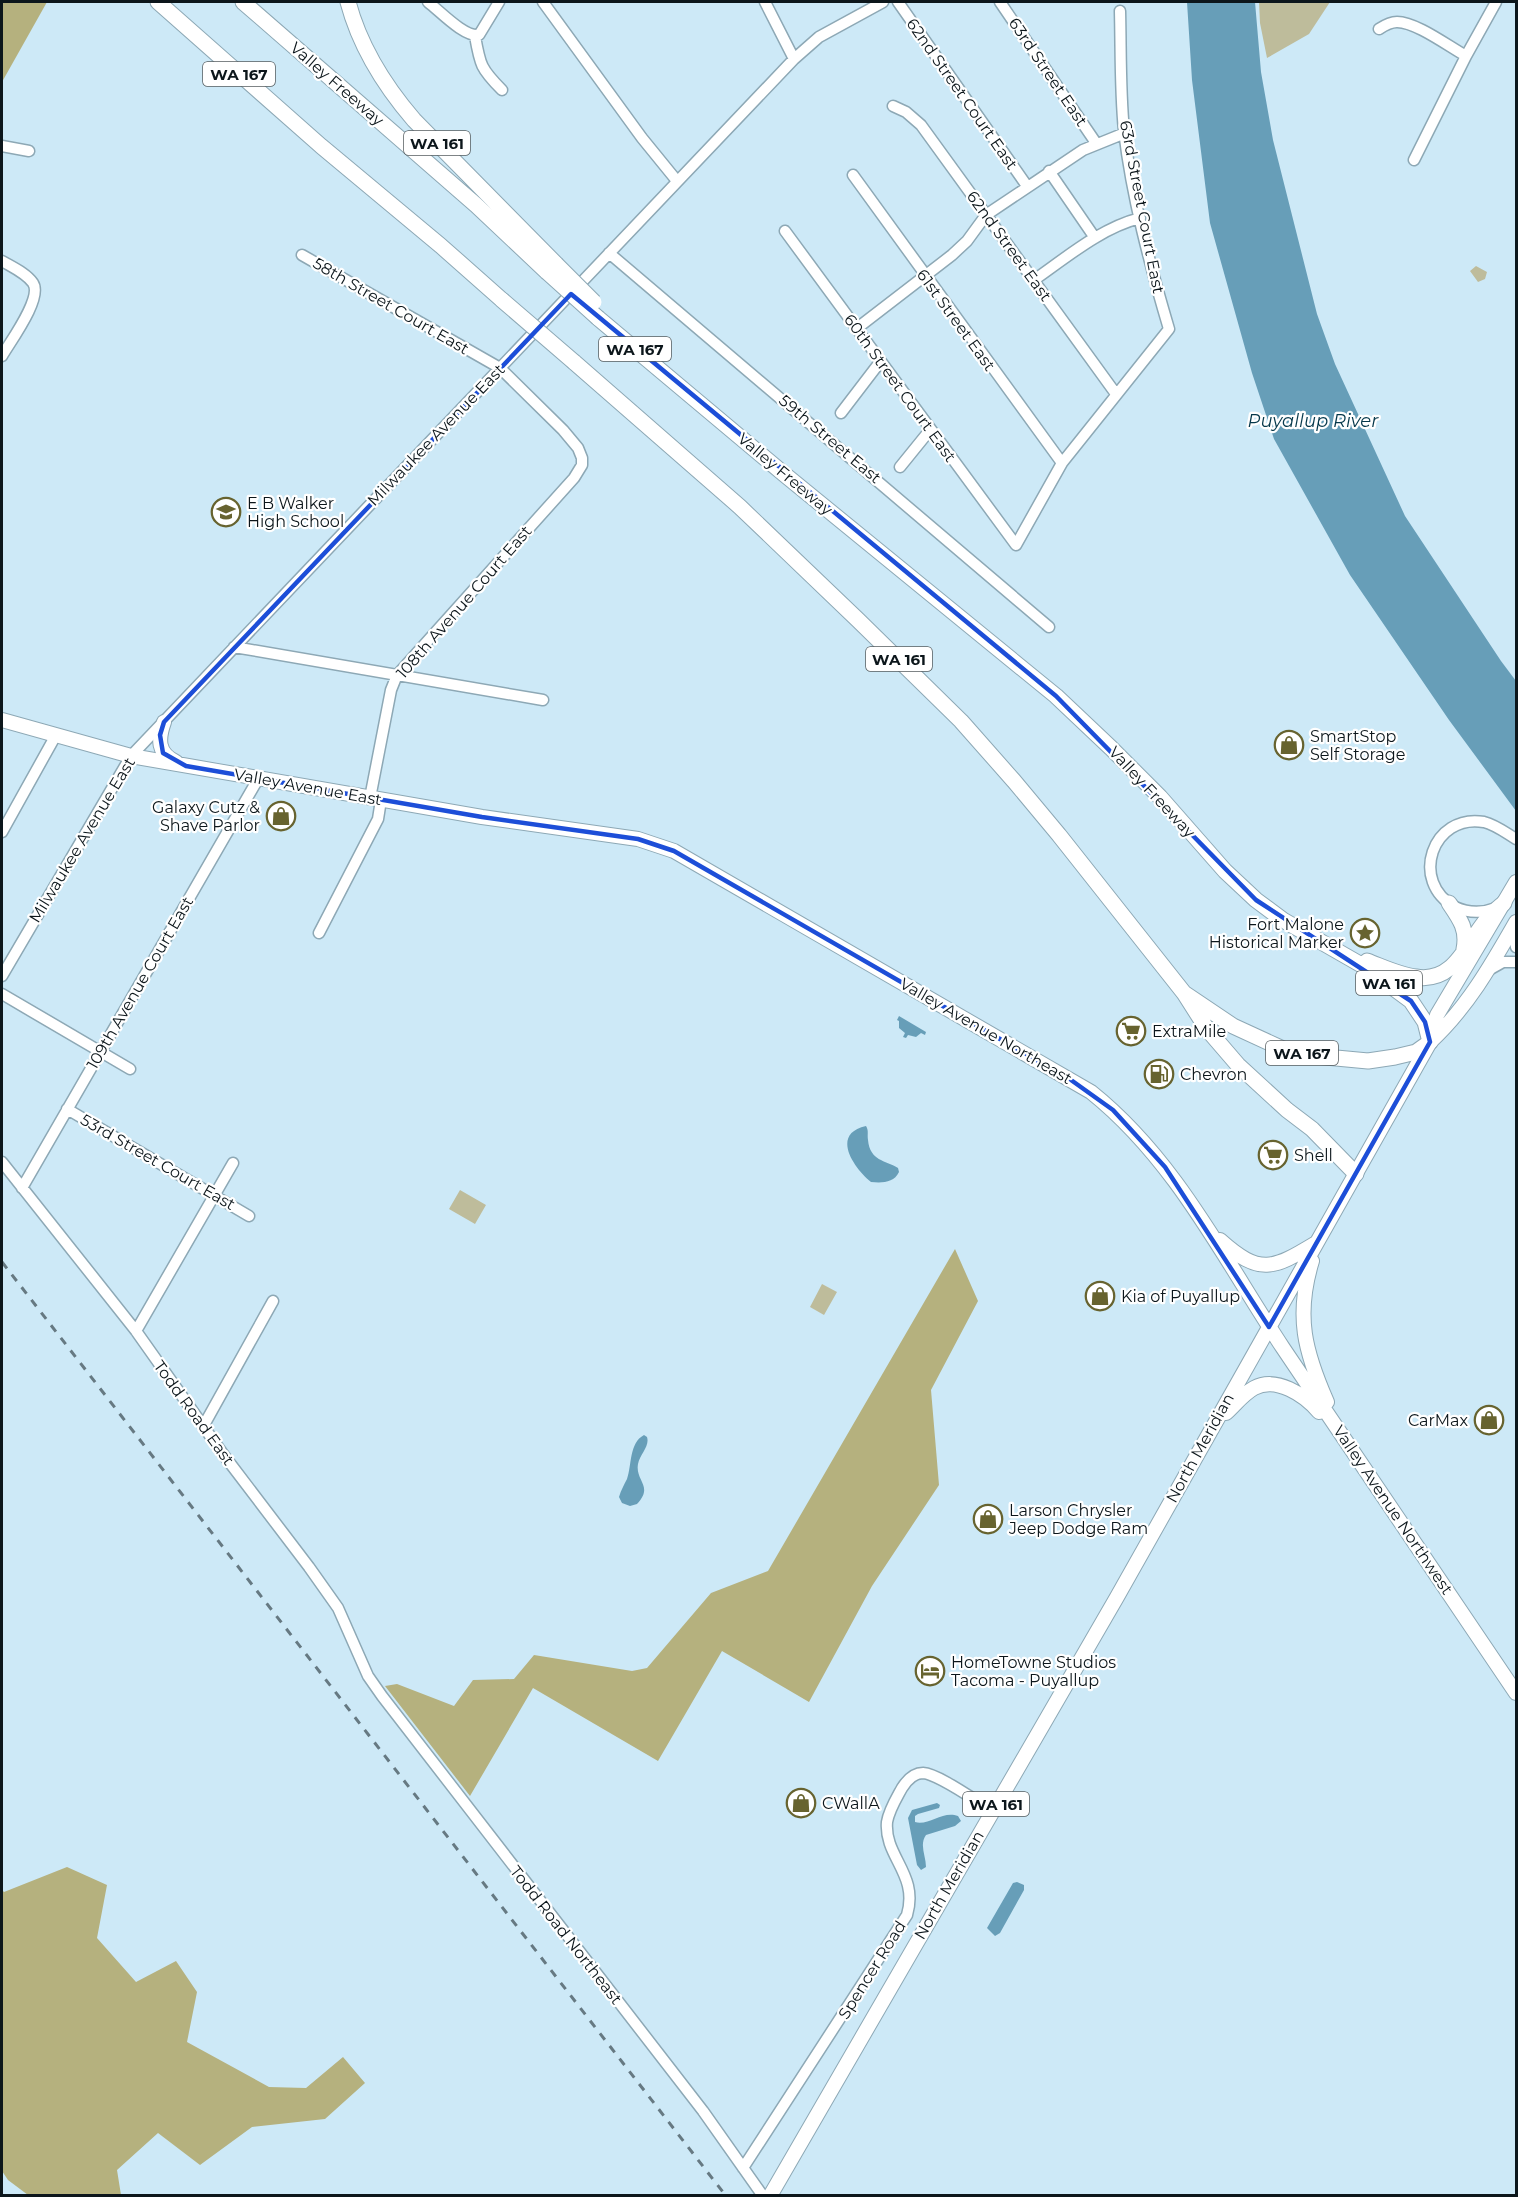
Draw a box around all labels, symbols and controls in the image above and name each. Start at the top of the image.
street label: 63rd Street East [1005,14,1092,130]
street label: 62nd Street Court East [902,15,1022,174]
street label: Valley Freeway [286,38,388,130]
road number: WA 167 [203,62,275,86]
street label: 63rd Street Court East [1116,119,1168,296]
road number: WA 161 [404,131,470,155]
street label: 62nd Street East [963,187,1056,305]
street label: 58th Street Court East [310,254,473,359]
street label: 61st Street East [913,266,1000,375]
street label: 60th Street Court East [840,310,960,466]
road number: WA 167 [599,337,671,361]
street label: Milwaukee Avenue East [363,360,509,510]
street label: 59th Street East [775,391,885,488]
water label: Puyallup River [1248,410,1379,432]
street label: Valley Freeway [734,429,836,519]
place label: E B Walker High School [247,494,344,531]
school or university icon: E B Walker High School [210,496,242,528]
street label: 108th Avenue Court East [393,521,536,682]
road number: WA 161 [866,647,932,671]
place label: SmartStop Self Storage [1310,727,1405,764]
shop icon: SmartStop Self Storage [1273,729,1305,761]
street label: Valley Freeway [1105,742,1199,842]
street label: Milwaukee Avenue East [25,753,139,926]
street label: Valley Avenue East [233,765,384,809]
place label: Galaxy Cutz & Shave Parlor [152,798,260,835]
shop icon: Galaxy Cutz & Shave Parlor [265,800,297,832]
street label: 109th Avenue Court East [83,893,197,1073]
place label: Fort Malone Historical Marker [1209,915,1344,952]
place icon: Fort Malone Historical Marker [1349,917,1381,949]
road number: WA 161 [1356,971,1422,995]
street label: Valley Avenue Northeast [897,974,1076,1088]
supermarket icon: ExtraMile [1115,1015,1147,1047]
place label: ExtraMile [1152,1022,1226,1041]
road number: WA 167 [1266,1041,1338,1065]
fuel station icon: Chevron [1143,1058,1175,1090]
place label: Chevron [1180,1065,1247,1084]
street label: 53rd Street Court East [77,1110,239,1214]
supermarket icon: Shell [1257,1139,1289,1171]
place label: Shell [1294,1146,1333,1165]
shop icon: Kia of Puyallup [1084,1280,1116,1312]
place label: Kia of Puyallup [1121,1287,1240,1306]
street label: Todd Road East [150,1357,239,1469]
street label: North Meridian [1162,1390,1238,1506]
shop icon: CarMax [1473,1404,1505,1436]
place label: CarMax [1408,1411,1468,1430]
street label: Valley Avenue Northwest [1329,1422,1457,1599]
place label: Larson Chrysler Jeep Dodge Ram [1008,1501,1148,1538]
shop icon: Larson Chrysler Jeep Dodge Ram [972,1503,1004,1535]
place label: HomeTowne Studios Tacoma - Puyallup [951,1653,1116,1690]
hotel icon: HomeTowne Studios Tacoma - Puyallup [914,1655,946,1687]
shop icon: CWallA [785,1787,817,1819]
road number: WA 161 [963,1792,1029,1816]
place label: CWallA [822,1794,880,1813]
street label: North Meridian [910,1827,988,1943]
street label: Todd Road Northeast [506,1862,626,2008]
street label: Spencer Road [834,1917,910,2023]

